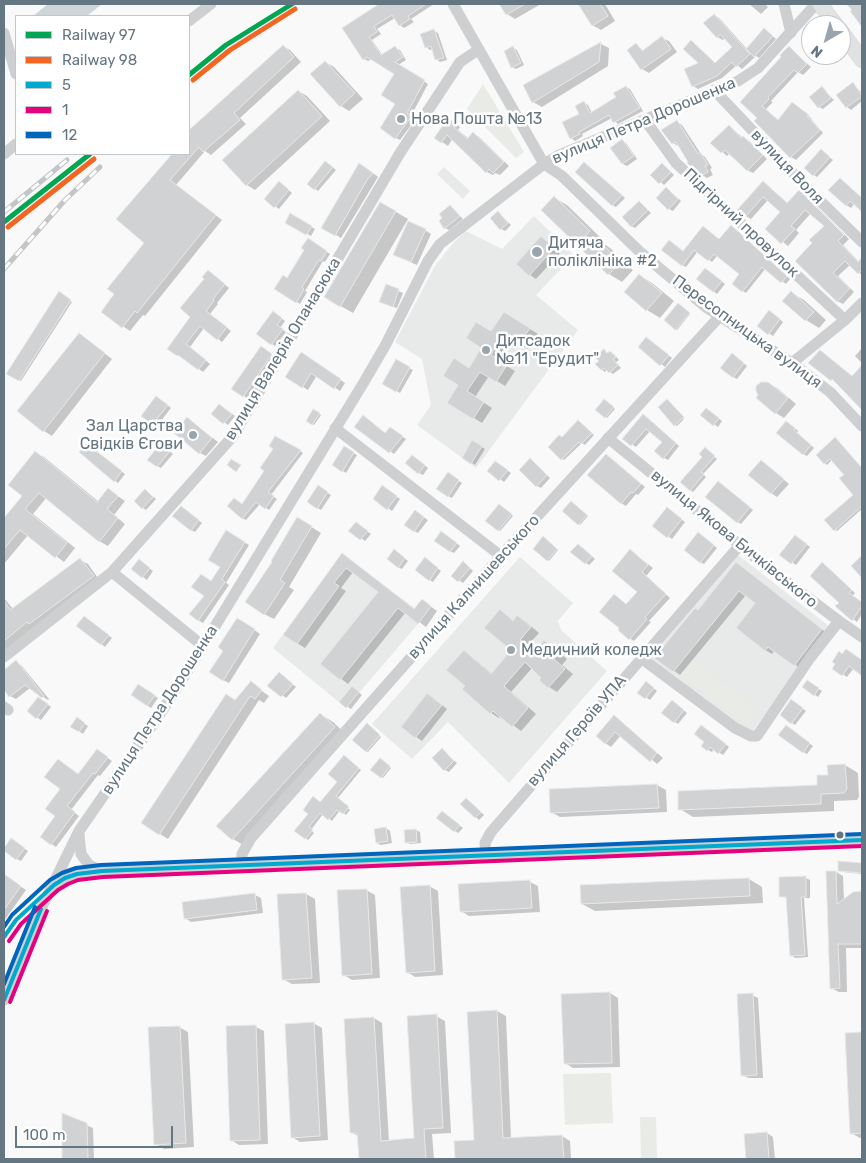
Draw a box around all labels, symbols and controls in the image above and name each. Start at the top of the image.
legend [15,15,190,155]
north arrow [801,15,851,65]
text: Railway 97 [62,26,135,44]
text: N [808,42,826,61]
text: Railway 98 [62,51,137,69]
street label: вулиця Петра Дорошенка [549,74,739,168]
text: 5 [62,76,71,94]
text: 1 [62,101,68,119]
place label: Нова Пошта №13 [411,109,542,129]
marker: Нова Пошта №13 [395,113,407,125]
text: 12 [62,126,77,144]
street label: вулиця Воля [747,126,827,208]
street label: Підгірний провулок [679,165,803,281]
place label: Дитяча поліклініка #2 [548,233,657,271]
marker: Дитяча поліклініка #2 [530,245,544,259]
street label: вулиця Валерія Опанасюка [221,254,345,444]
street label: Пересопницька вулиця [669,271,825,393]
place label: Дитсадок №11 "Ерудит" [496,331,599,369]
marker: Дитсадок №11 "Ерудит" [480,344,492,356]
place label: Зал Царства Свідків Єгови [80,416,183,454]
marker: Зал Царства Свідків Єгови [187,429,199,441]
street label: вулиця Якова Бичківського [647,466,821,612]
street label: вулиця Калнишевського [404,511,544,663]
street label: вулиця Петра Дорошенка [98,622,222,798]
place label: Медичний коледж [521,640,662,660]
marker: Медичний коледж [505,644,517,656]
street label: вулиця Героїв УПА [523,671,631,791]
unlabelled marker [835,830,845,840]
scale bar [18,1116,175,1148]
text: 100 m [23,1126,65,1144]

